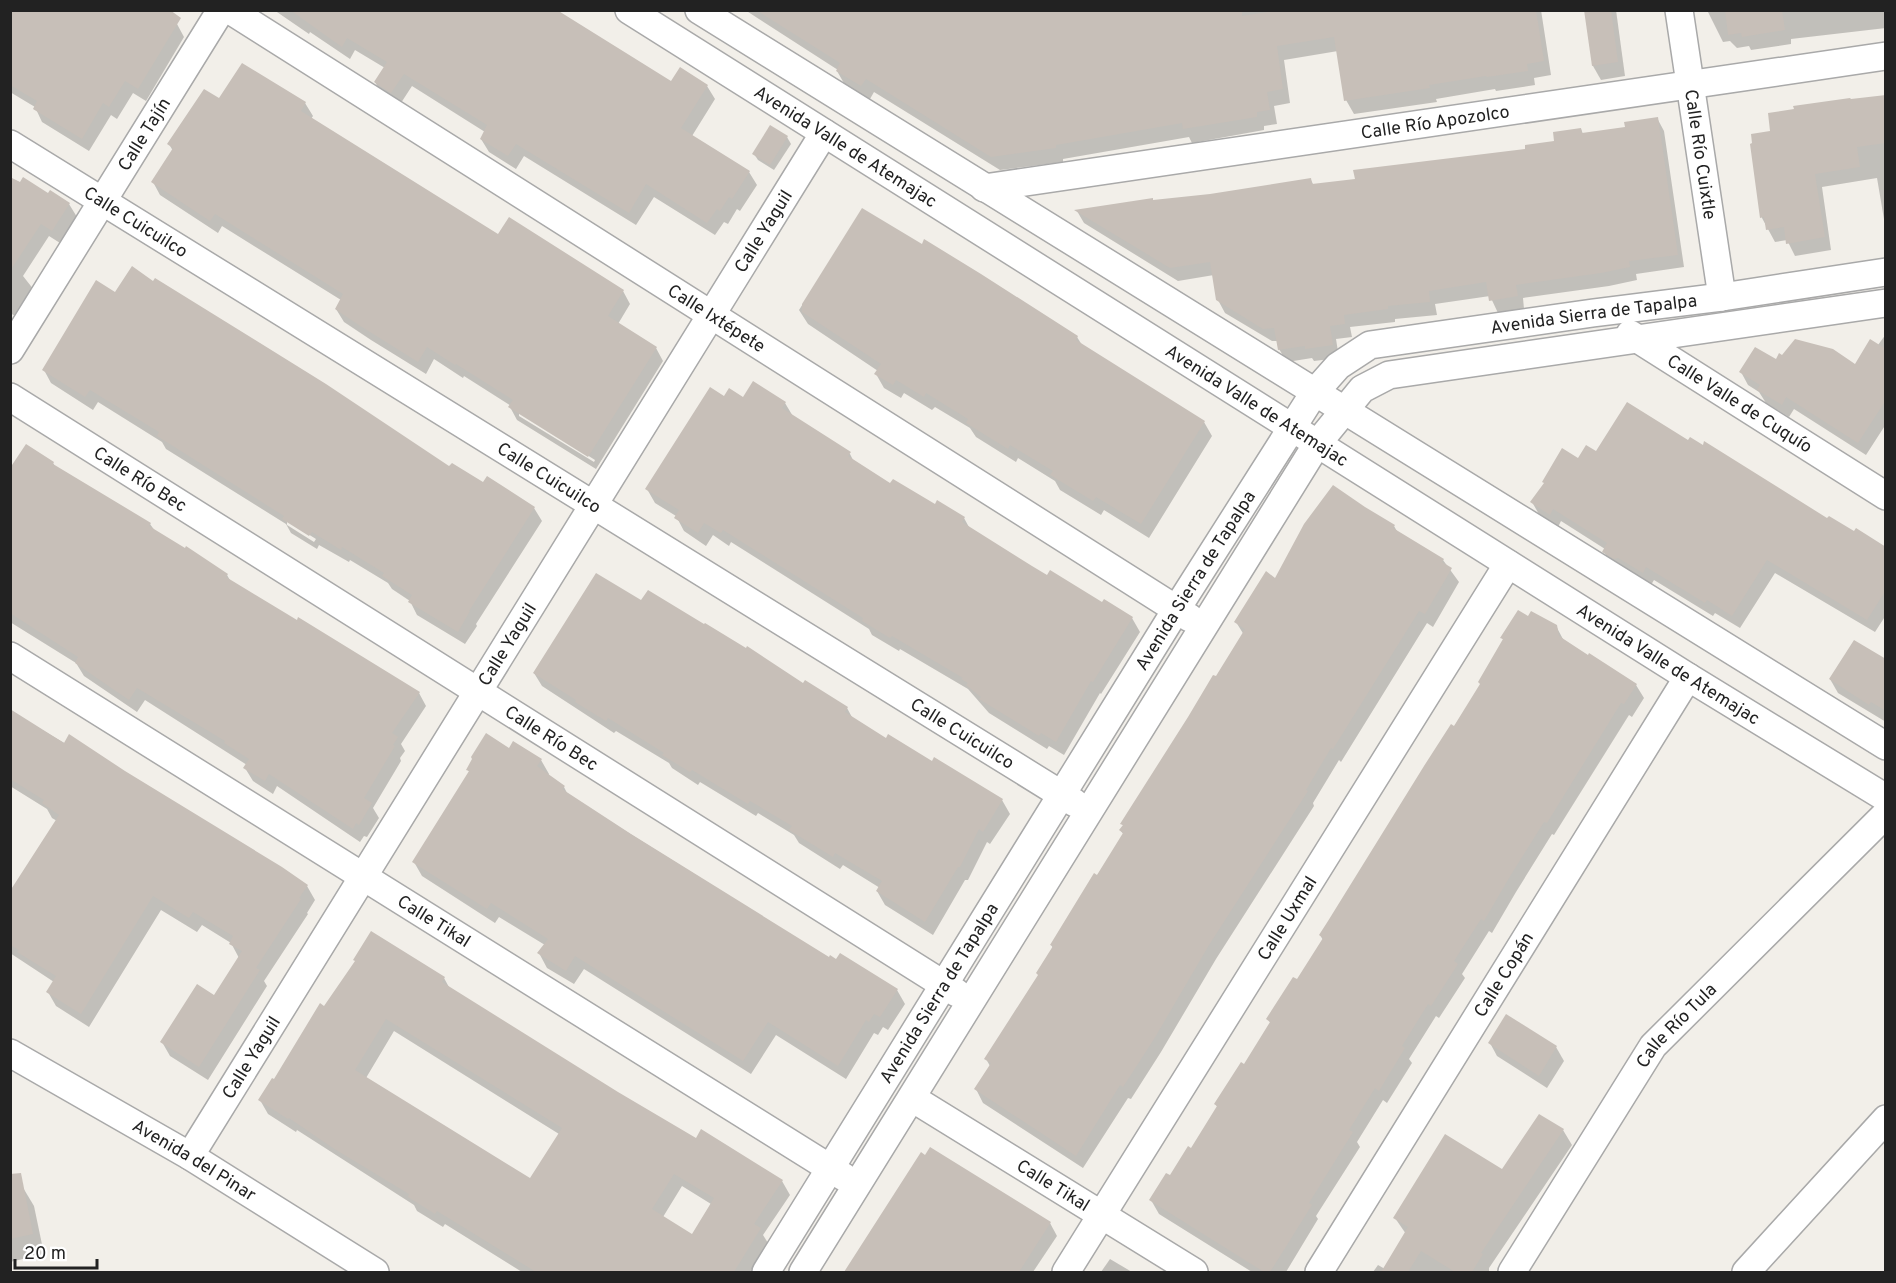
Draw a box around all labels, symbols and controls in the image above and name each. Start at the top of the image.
street label: Avenida Valle de Atemajac [749,81,941,214]
street label: Calle Río Cuixtle [1678,88,1720,221]
street label: Calle Tajín [114,94,177,176]
street label: Calle Río Apozolco [1359,101,1511,146]
street label: Calle Cuicuilco [79,182,191,264]
street label: Calle Yaguil [730,186,799,278]
street label: Calle Ixtépete [663,280,769,359]
street label: Avenida Sierra de Tapalpa [1489,290,1698,341]
street label: Avenida Valle de Atemajac [1160,340,1352,473]
street label: Calle Valle de Cuquío [1662,350,1816,459]
street label: Calle Cuicuilco [492,438,605,520]
street label: Calle Río Bec [88,442,191,518]
street label: Avenida Sierra de Tapalpa [1131,487,1262,675]
street label: Calle Yaguil [474,599,543,691]
street label: Avenida Valle de Atemajac [1571,599,1764,731]
street label: Calle Cuicuilco [905,694,1018,776]
street label: Calle Río Bec [500,701,602,777]
street label: Calle Uxmal [1253,873,1323,966]
street label: Calle Tikal [392,891,474,954]
street label: Avenida Sierra de Tapalpa [875,899,1005,1089]
street label: Calle Copán [1470,929,1540,1022]
street label: Calle Río Tula [1632,979,1722,1073]
street label: Calle Yaguil [218,1012,287,1104]
street label: Avenida del Pinar [127,1115,260,1207]
street label: Calle Tikal [1011,1155,1093,1218]
scale bar [15,1232,98,1270]
text: 20 m [24,1243,66,1266]

